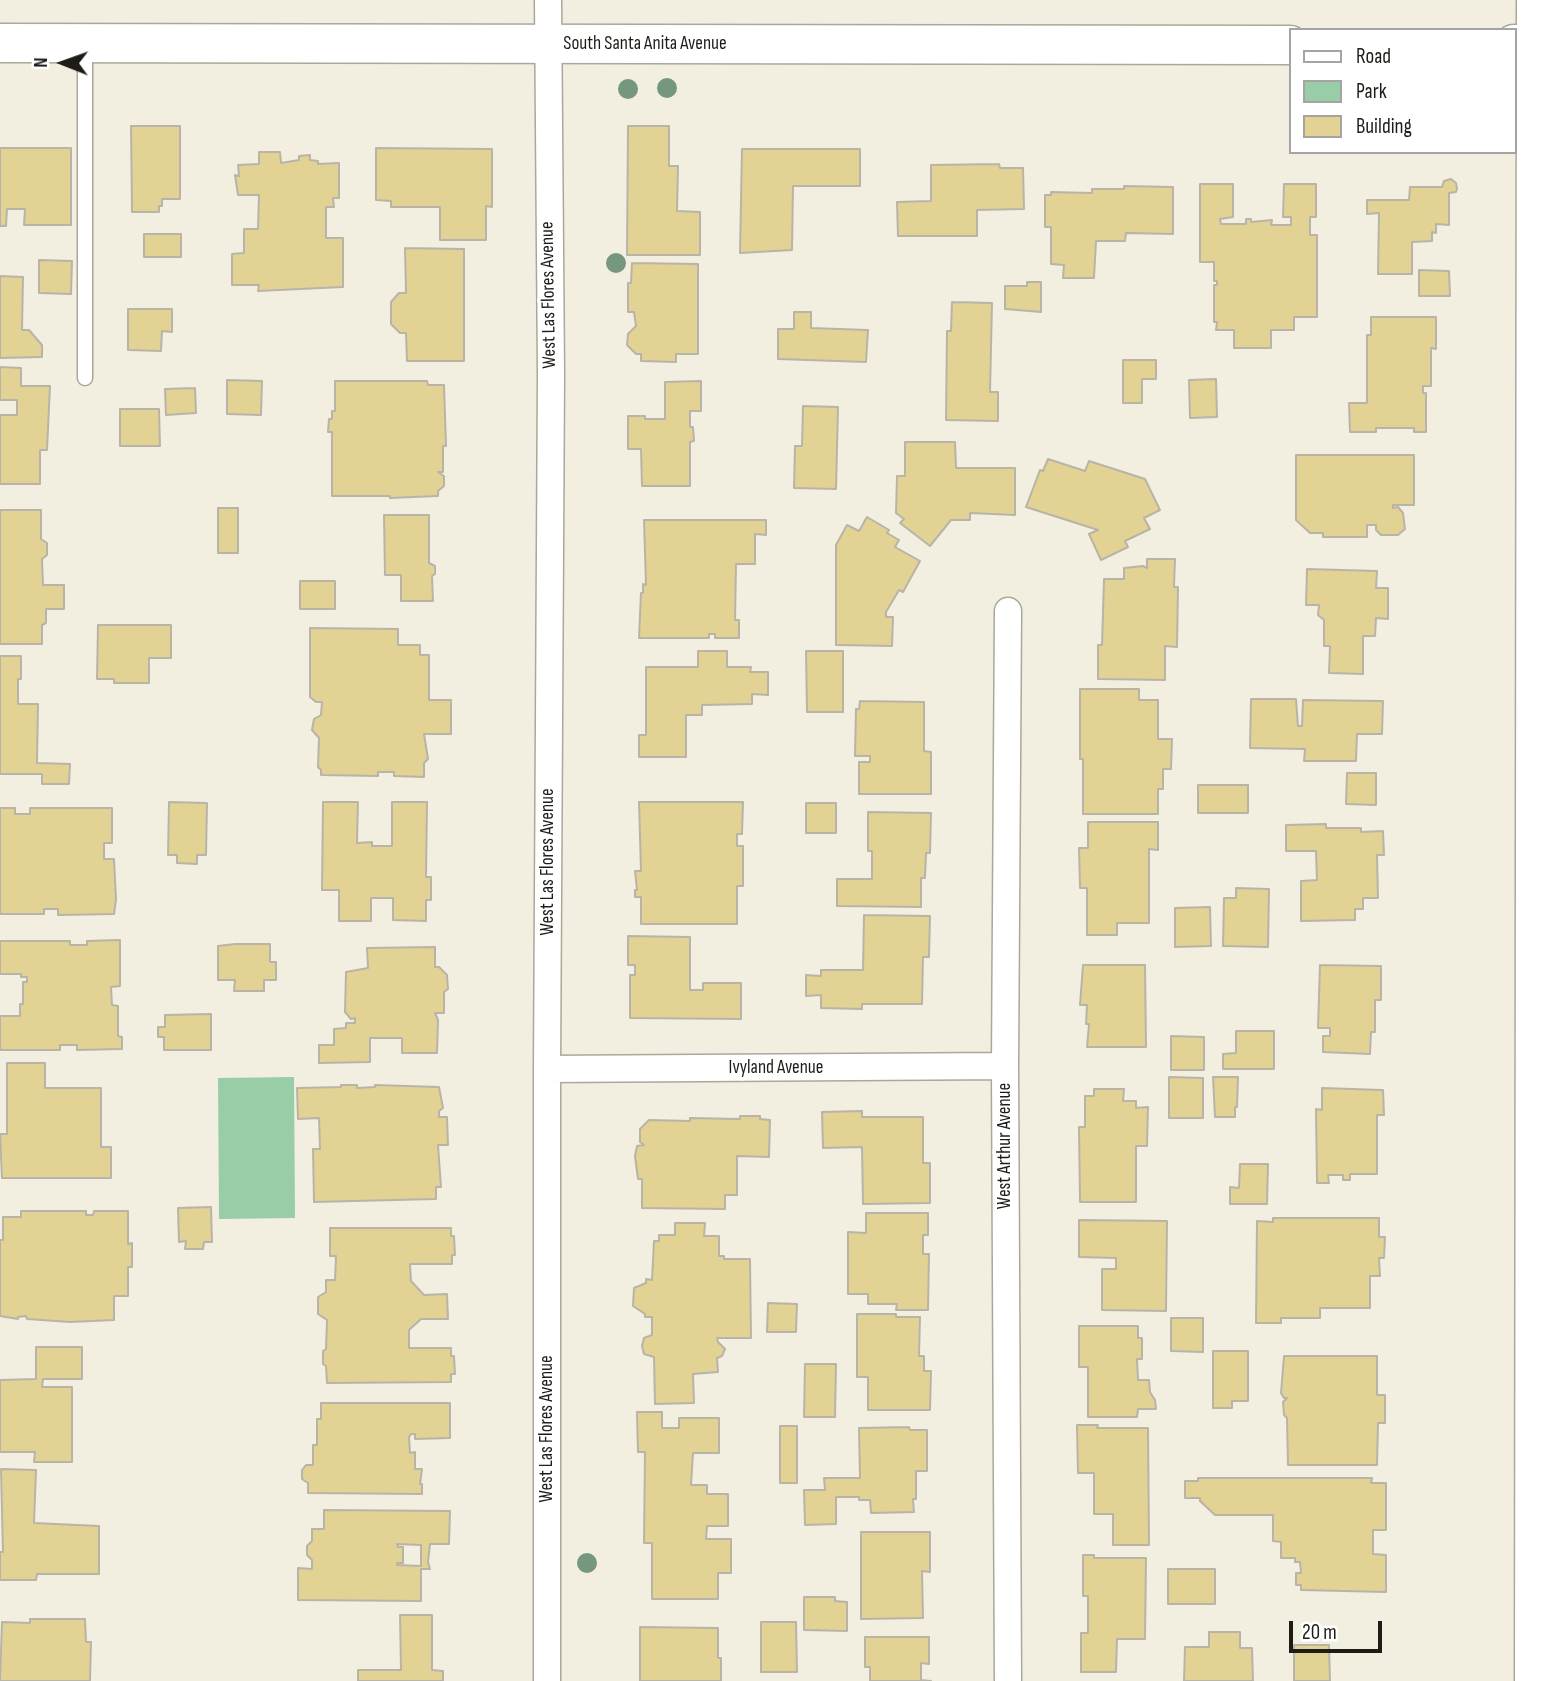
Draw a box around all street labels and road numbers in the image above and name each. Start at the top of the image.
street label: South Santa Anita Avenue [563,33,727,55]
street label: West Las Flores Avenue [536,221,562,369]
street label: West Las Flores Avenue [537,788,559,936]
street label: Ivyland Avenue [729,1057,823,1079]
street label: West Arthur Avenue [994,1083,1016,1209]
street label: West Las Flores Avenue [536,1355,558,1503]

